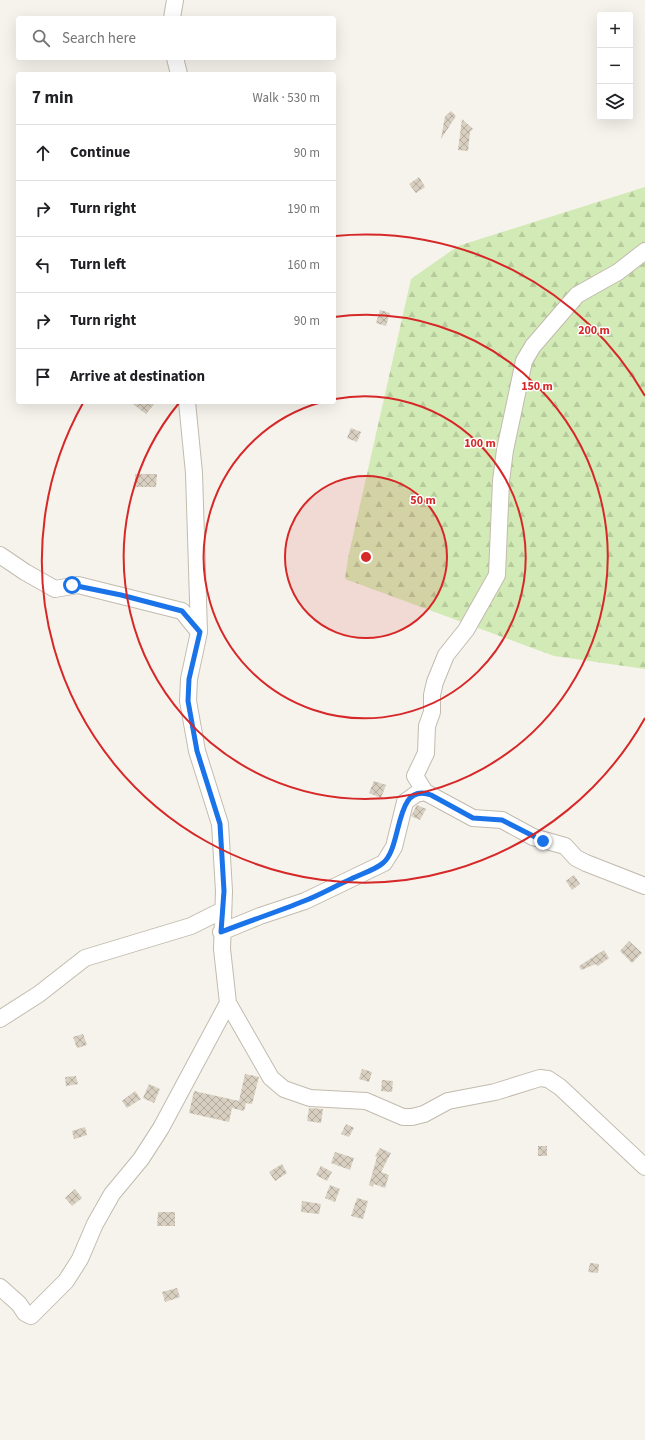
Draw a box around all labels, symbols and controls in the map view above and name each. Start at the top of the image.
map controls [597,12,633,120]
button: + [597,12,633,48]
search box [16,16,336,60]
icon: search [30,27,52,49]
text: Search here [62,28,136,49]
button: − [597,48,633,84]
button: layers [597,84,633,120]
text: 7 min [32,86,73,110]
text: Walk · 530 m [252,89,320,107]
icon: ahead [32,142,54,164]
text: Continue [70,142,130,163]
text: 90 m [294,144,320,162]
icon: right [32,198,54,220]
text: Turn right [70,198,136,219]
text: 190 m [287,200,320,218]
icon: left [32,254,54,276]
text: Turn left [70,254,126,275]
text: 160 m [287,256,320,274]
icon: right [32,310,54,332]
text: Turn right [70,310,136,331]
text: 90 m [294,312,320,330]
text: 200 m [578,322,610,339]
icon: arrive [32,366,54,388]
text: Arrive at destination [70,366,205,387]
text: 150 m [521,378,553,395]
text: 100 m [464,435,496,452]
text: 50 m [410,492,436,509]
centre of rings [359,550,373,564]
route start [63,576,81,594]
route end [534,832,552,850]

